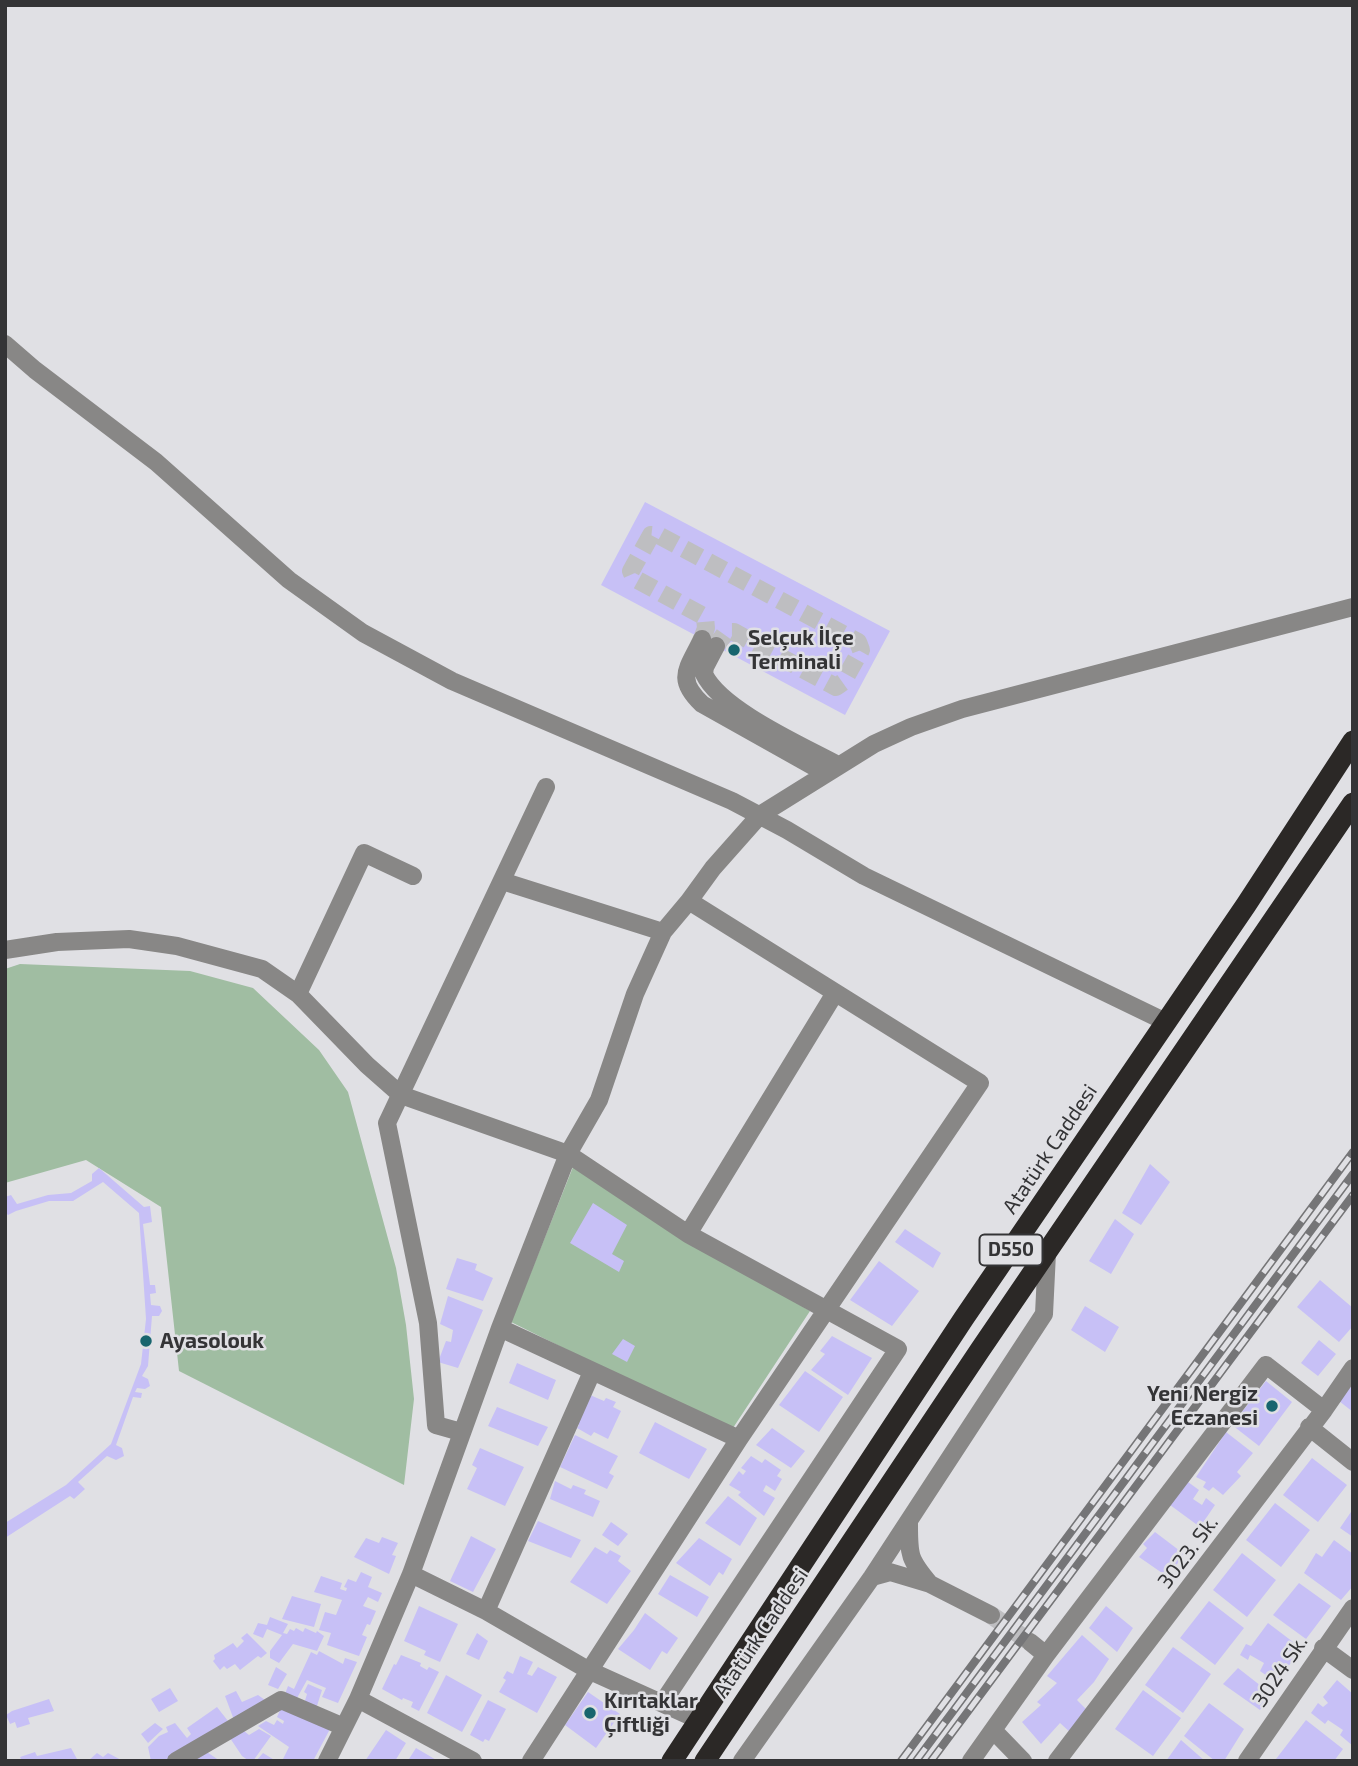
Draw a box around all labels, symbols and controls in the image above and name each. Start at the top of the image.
place label: Selçuk İlçe Terminali [748,625,854,675]
marker: Selçuk İlçe Terminali [726,642,742,658]
street label: Atatürk Caddesi [997,1079,1103,1219]
road number: D550 [979,1234,1042,1266]
place label: Ayasolouk [160,1328,264,1354]
marker: Ayasolouk [138,1333,154,1349]
place label: Yeni Nergiz Eczanesi [1147,1381,1258,1431]
marker: Yeni Nergiz Eczanesi [1264,1398,1280,1414]
street label: 3023. Sk. [1152,1511,1224,1593]
street label: Atatürk Caddesi [708,1563,814,1703]
street label: 3024 Sk. [1247,1630,1313,1712]
place label: Kırıtaklar Çiftliği [604,1688,698,1738]
marker: Kırıtaklar Çiftliği [582,1705,598,1721]

